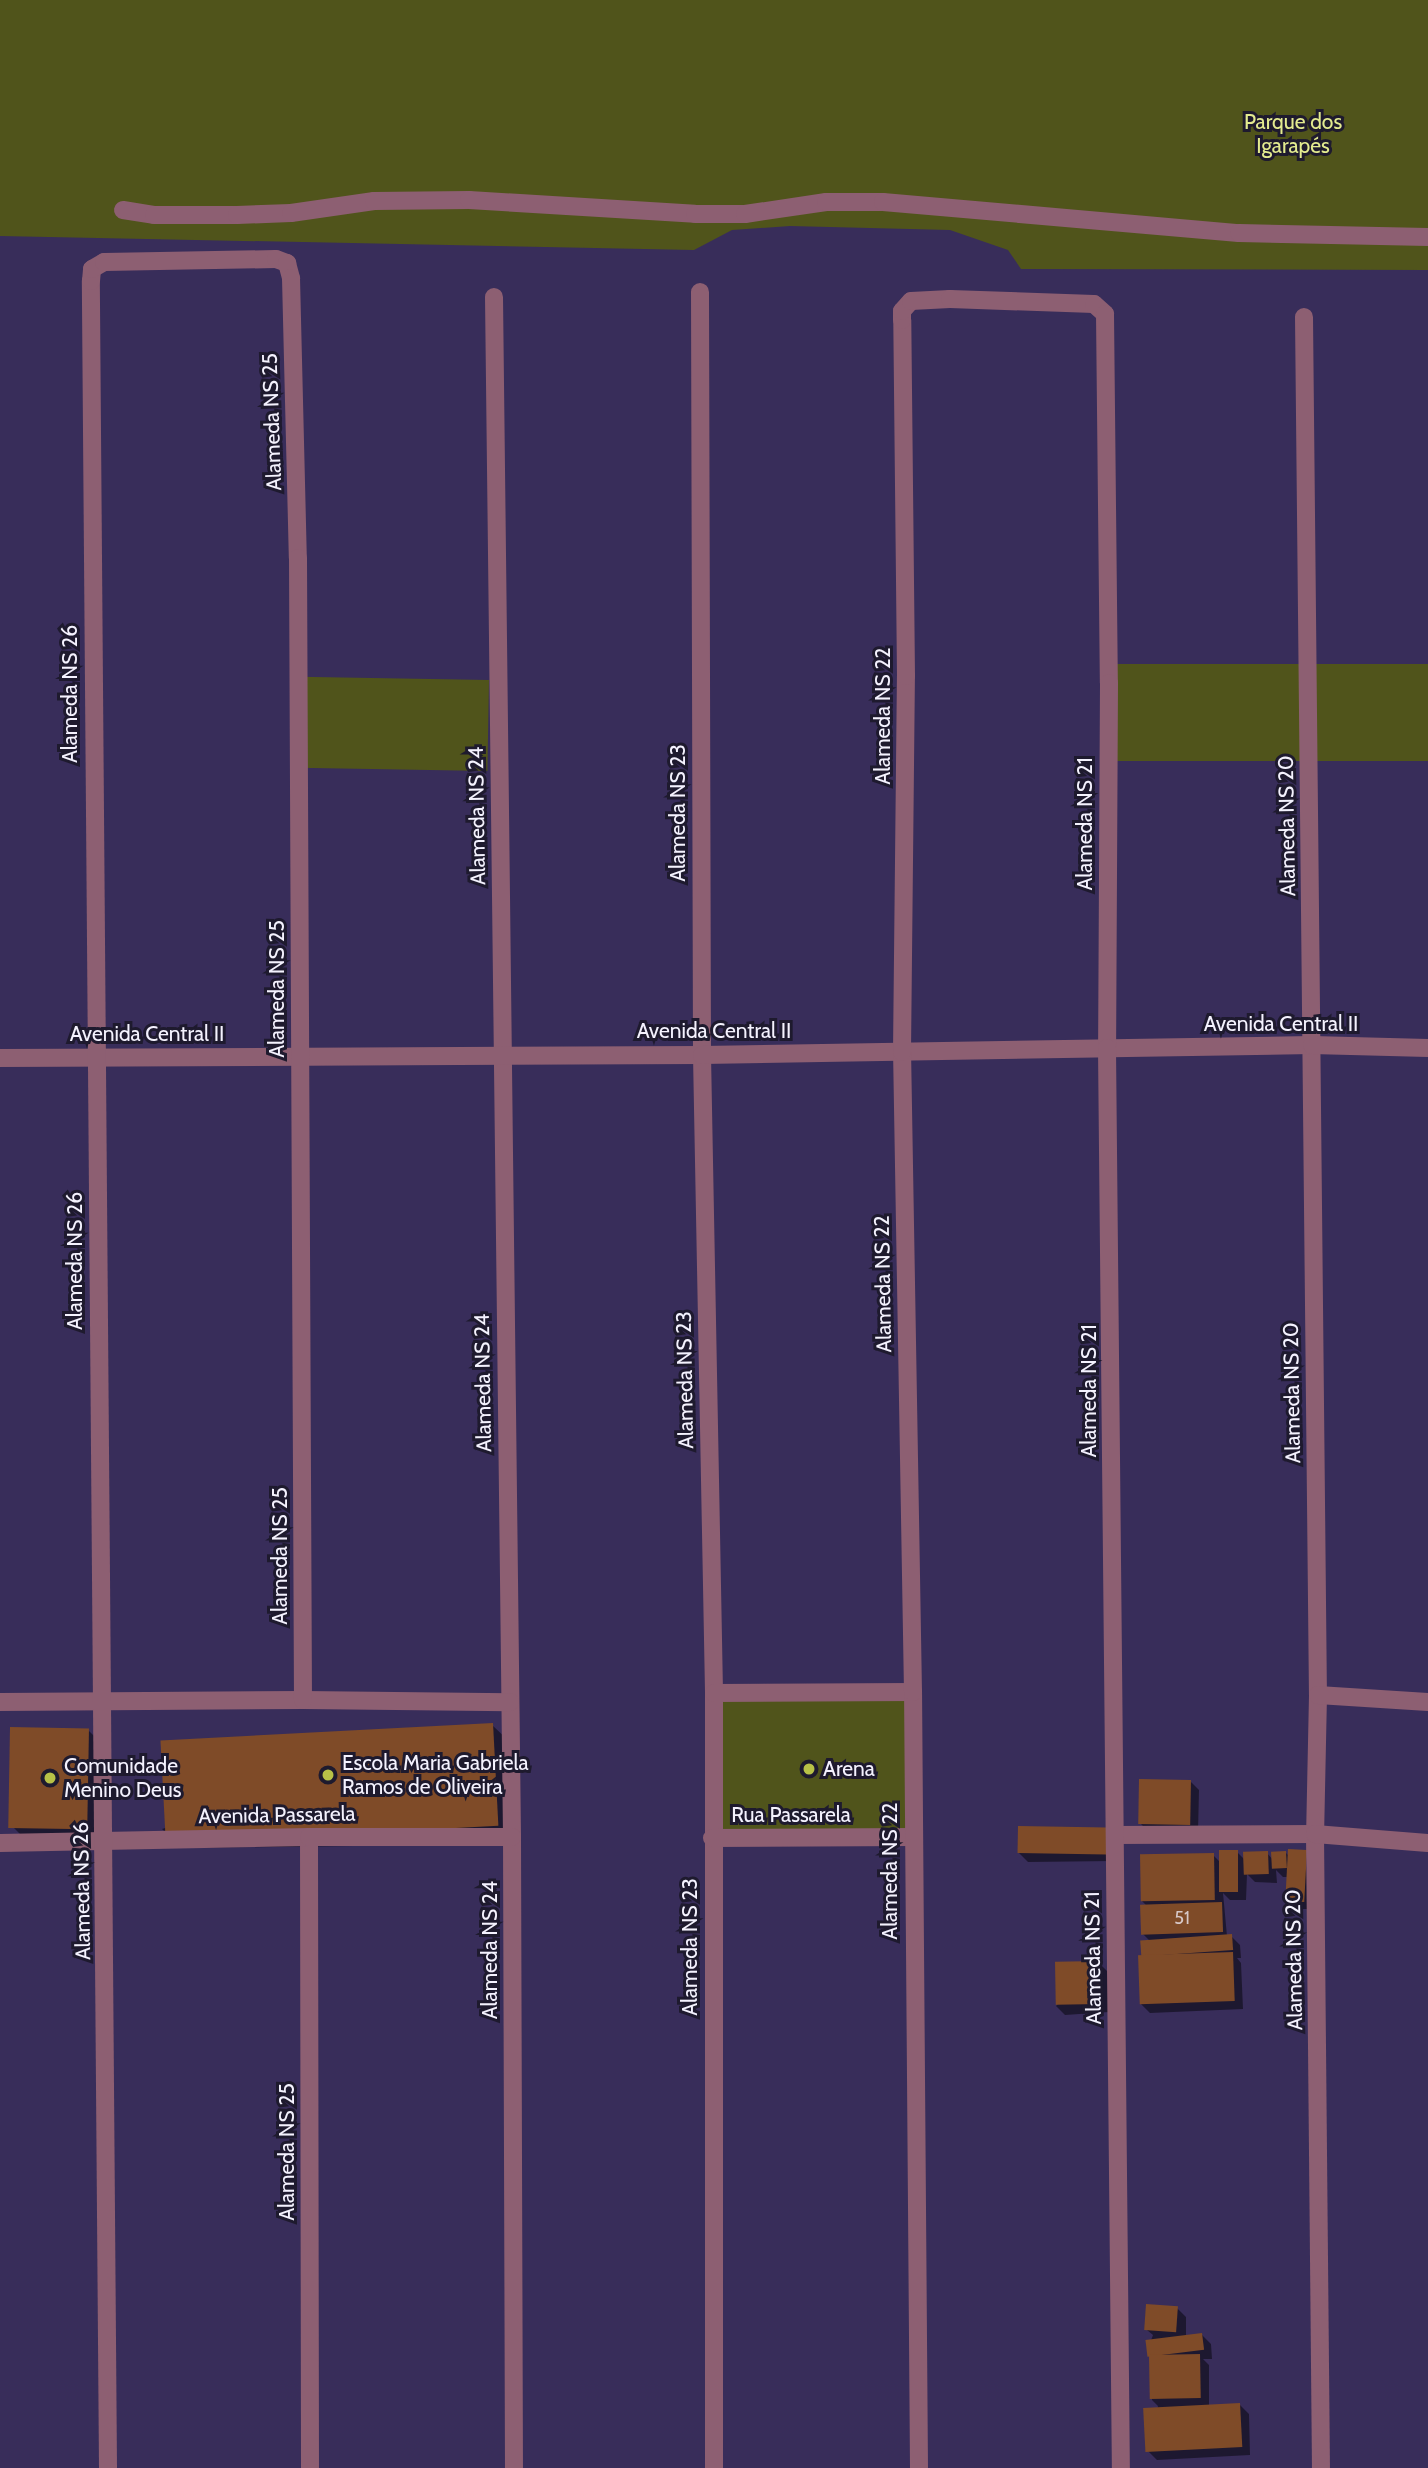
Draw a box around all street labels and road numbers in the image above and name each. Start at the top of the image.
street label: Alameda NS 25 [257,353,287,491]
street label: Alameda NS 26 [57,625,83,763]
street label: Alameda NS 22 [870,647,896,785]
street label: Alameda NS 23 [665,744,691,882]
street label: Alameda NS 24 [463,747,491,885]
street label: Alameda NS 20 [1273,755,1301,897]
street label: Alameda NS 21 [1072,757,1098,891]
street label: Alameda NS 25 [264,920,290,1058]
street label: Avenida Central II [1204,1011,1358,1037]
street label: Avenida Central II [637,1018,791,1044]
street label: Avenida Central II [70,1021,224,1047]
street label: Alameda NS 26 [62,1192,88,1330]
street label: Alameda NS 22 [869,1215,897,1353]
street label: Alameda NS 23 [671,1311,699,1449]
street label: Alameda NS 24 [469,1314,497,1452]
street label: Alameda NS 20 [1278,1322,1306,1464]
street label: Alameda NS 21 [1076,1324,1102,1458]
street label: Alameda NS 25 [267,1487,293,1625]
street label: Avenida Passarela [198,1801,356,1829]
street label: Rua Passarela [731,1802,851,1828]
street label: Alameda NS 22 [877,1802,903,1940]
street label: Alameda NS 26 [68,1822,96,1960]
street label: Alameda NS 23 [677,1878,703,2016]
street label: Alameda NS 24 [477,1881,503,2019]
street label: Alameda NS 20 [1280,1889,1308,2031]
street label: Alameda NS 21 [1079,1891,1107,2025]
street label: Alameda NS 25 [274,2083,300,2221]

